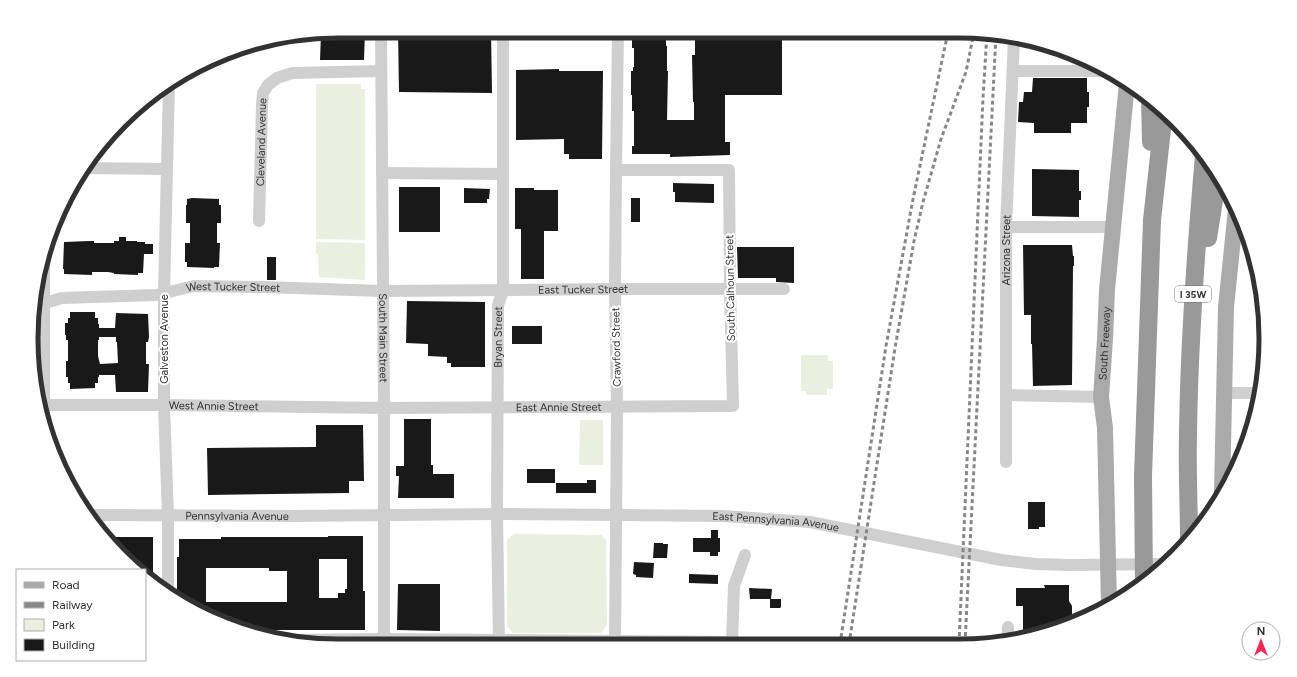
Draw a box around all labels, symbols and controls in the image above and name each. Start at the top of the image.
street label: Cleveland Avenue [254,97,270,186]
street label: Arizona Street [1000,214,1014,285]
street label: South Calhoun Street [723,235,738,341]
street label: West Tucker Street [185,279,281,295]
street label: East Tucker Street [538,283,628,297]
road number: I 35W [1175,286,1211,302]
street label: South Main Street [376,293,390,383]
street label: Galveston Avenue [158,294,171,384]
street label: Bryan Street [492,306,505,368]
street label: South Freeway [1096,306,1113,381]
street label: Crawford Street [609,307,624,387]
street label: West Annie Street [169,399,259,413]
street label: East Annie Street [516,401,602,414]
street label: Pennsylvania Avenue [185,509,289,523]
street label: East Pennsylvania Avenue [712,510,840,535]
legend [16,569,146,661]
text: Road [52,578,80,592]
text: Railway [52,598,93,612]
text: Park [52,618,75,632]
north arrow [1241,621,1281,661]
text: N [1257,625,1265,638]
text: Building [52,638,95,652]

